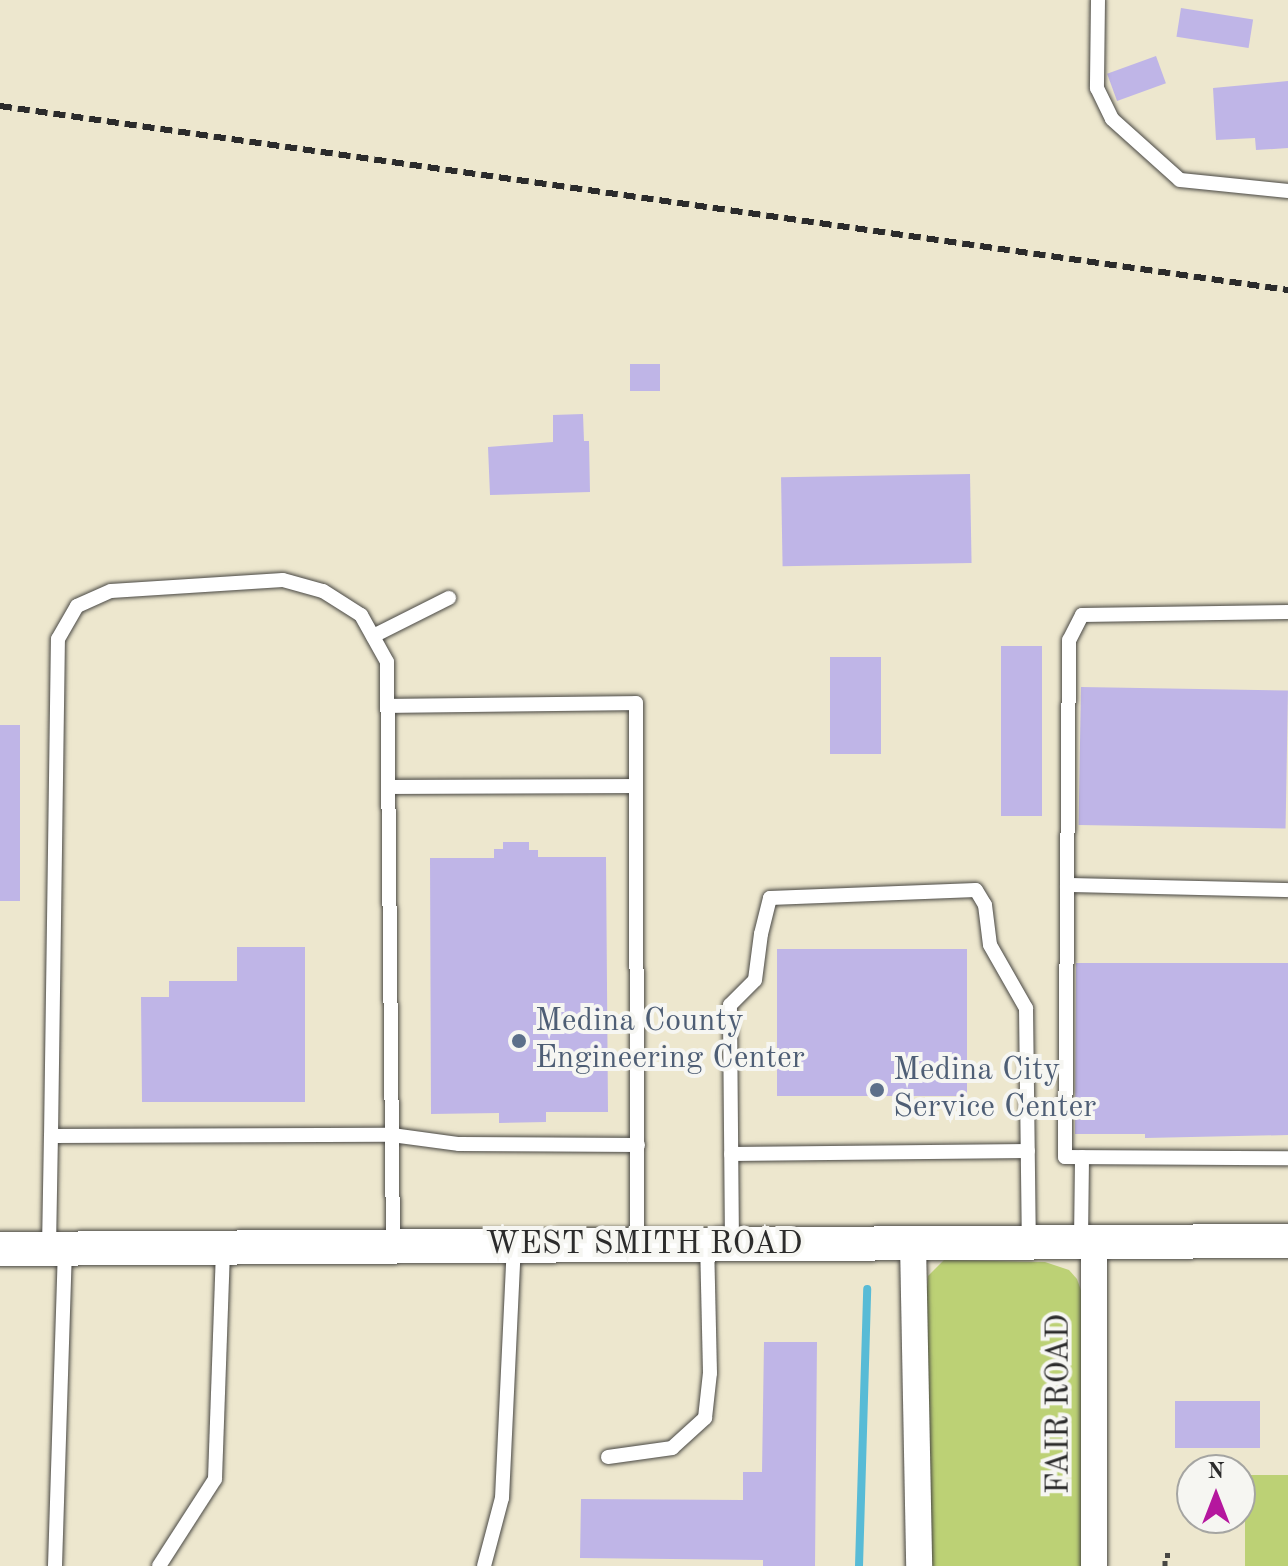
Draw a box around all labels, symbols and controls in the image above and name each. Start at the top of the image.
place label: Medina County Engineering Center [535,1004,805,1079]
marker: Medina County Engineering Center [510,1032,528,1050]
place label: Medina City Service Center [893,1053,1096,1128]
marker: Medina City Service Center [868,1081,886,1099]
street label: WEST SMITH ROAD [486,1226,802,1264]
street label: FAIR ROAD [1041,1314,1079,1494]
north arrow [1176,1454,1256,1534]
text: N [1208,1461,1224,1483]

